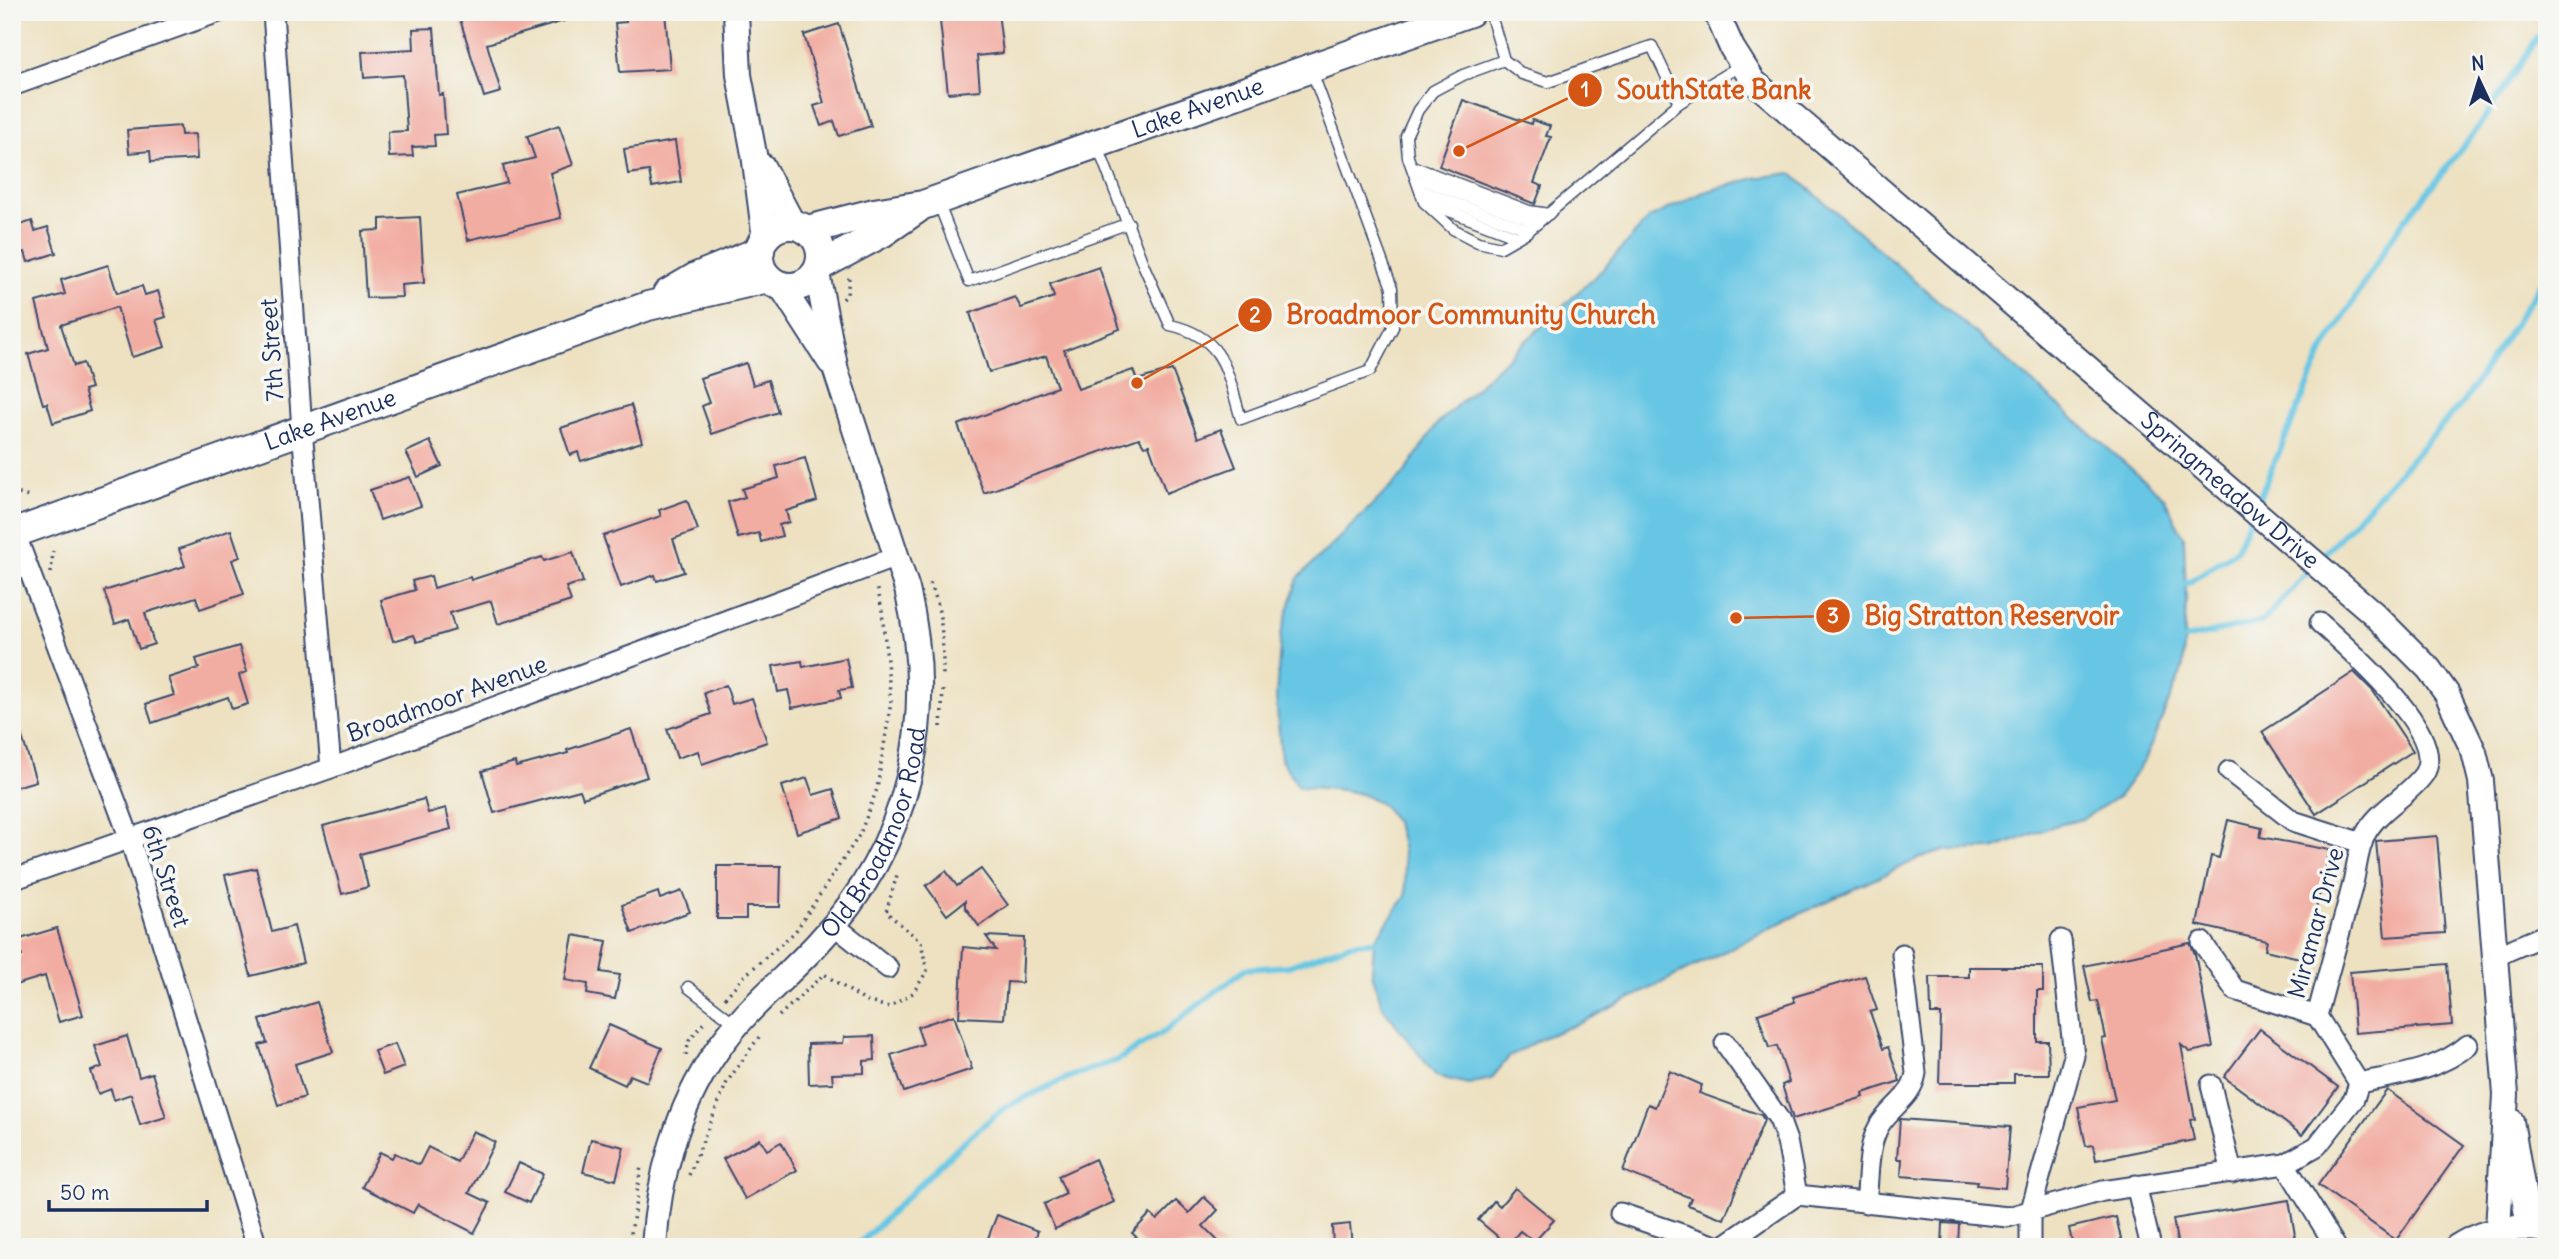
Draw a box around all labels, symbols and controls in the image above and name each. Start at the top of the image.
north arrow [2444,46,2514,116]
text: N [2470,51,2485,75]
callout: SouthState Bank [1567,67,1825,114]
street label: Lake Avenue [1127,70,1267,144]
text: SouthState Bank [1617,73,1811,106]
text: 1 [1581,76,1589,103]
callout: Broadmoor Community Church [1238,291,1670,338]
street label: 7th Street [252,297,290,403]
text: Broadmoor Community Church [1286,298,1656,331]
text: 2 [1249,301,1261,328]
street label: Lake Avenue [260,382,400,456]
street label: Springmeadow Drive [2135,404,2326,575]
callout: Big Stratton Reservoir [1816,592,2134,639]
text: Big Stratton Reservoir [1865,599,2120,632]
text: 3 [1827,602,1839,629]
street label: Broadmoor Avenue [343,648,551,748]
street label: Old Broadmoor Road [813,726,931,944]
street label: 6th Street [136,821,198,931]
street label: Miramar Drive [2280,844,2350,1001]
scale bar [49,1168,206,1212]
text: 50 m [60,1179,109,1206]

